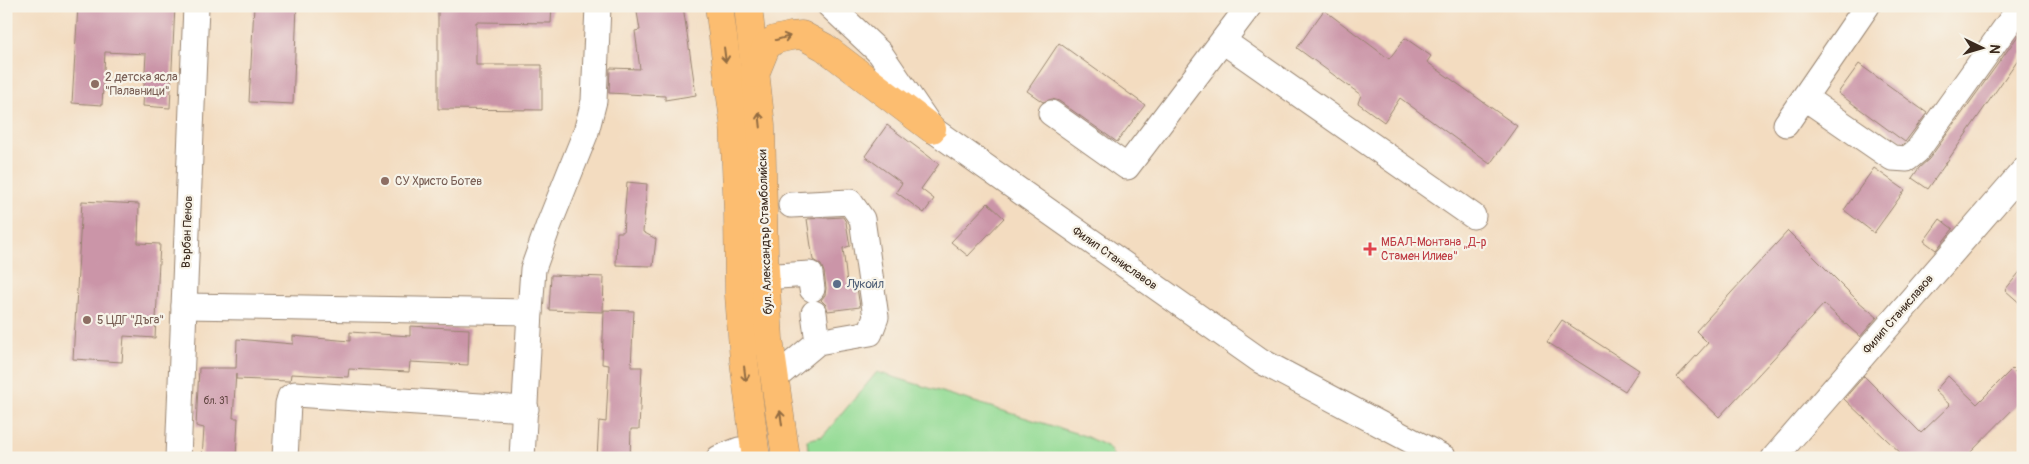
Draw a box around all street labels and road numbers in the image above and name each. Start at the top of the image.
street label: бул. Александър Стамболийски [755,148,776,315]
street label: Върбан Пенов [179,195,196,268]
street label: Филип Станиславов [1069,223,1160,293]
street label: Филип Станиславов [1860,271,1937,357]

